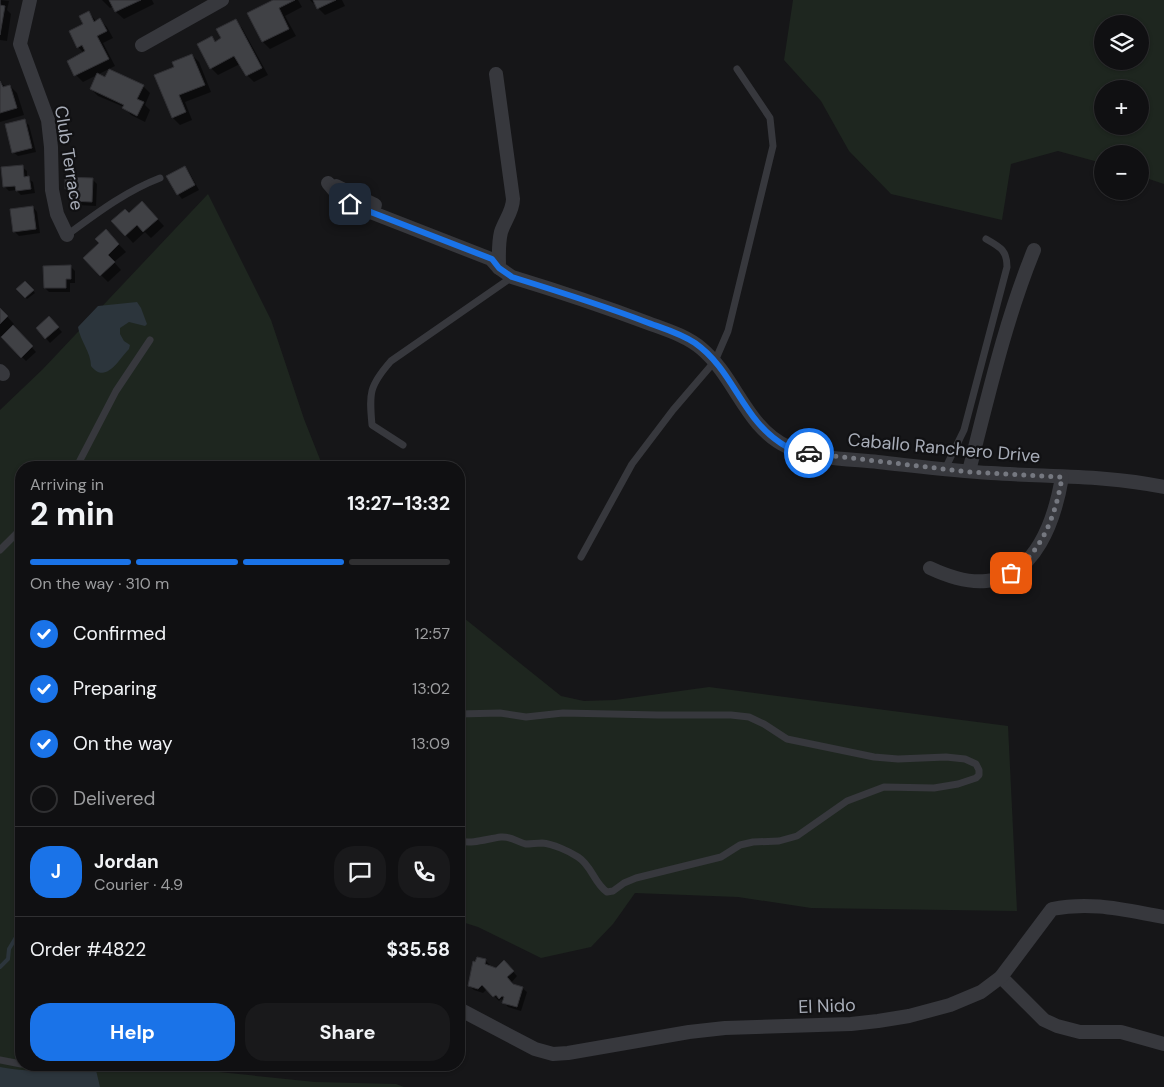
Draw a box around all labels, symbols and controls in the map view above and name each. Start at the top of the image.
map controls [1094,15,1149,200]
button: layers [1094,15,1149,70]
button: + [1094,80,1149,135]
street label: Club Terrace [49,104,89,212]
button: − [1094,145,1149,200]
pin [329,183,371,225]
icon: home [336,190,364,218]
courier [784,428,834,478]
street label: Caballo Ranchero Drive [847,428,1041,468]
icon: car [795,439,823,467]
text: Arriving in [30,474,104,495]
text: 13:27–13:32 [347,491,450,516]
text: 2 min [30,493,115,535]
pin [990,552,1032,594]
icon: bag [997,559,1025,587]
text: On the way · 310 m [30,573,169,594]
icon: check [30,620,58,648]
text: Confirmed [73,621,166,646]
text: 12:57 [415,623,450,644]
icon: check [30,675,58,703]
text: Preparing [73,676,157,701]
text: 13:02 [412,678,450,699]
icon: check [30,730,58,758]
text: On the way [73,731,173,756]
text: 13:09 [411,733,450,754]
text: Delivered [73,786,155,811]
button: chat [334,846,386,898]
button: phone [398,846,450,898]
text: Jordan [94,849,159,874]
text: J [51,859,61,884]
text: Courier · 4.9 [94,874,183,895]
text: Order #4822 [30,937,146,962]
text: $35.58 [387,937,450,962]
street label: El Nido [798,993,856,1019]
button: Help [30,1003,235,1061]
button: Share [245,1003,450,1061]

